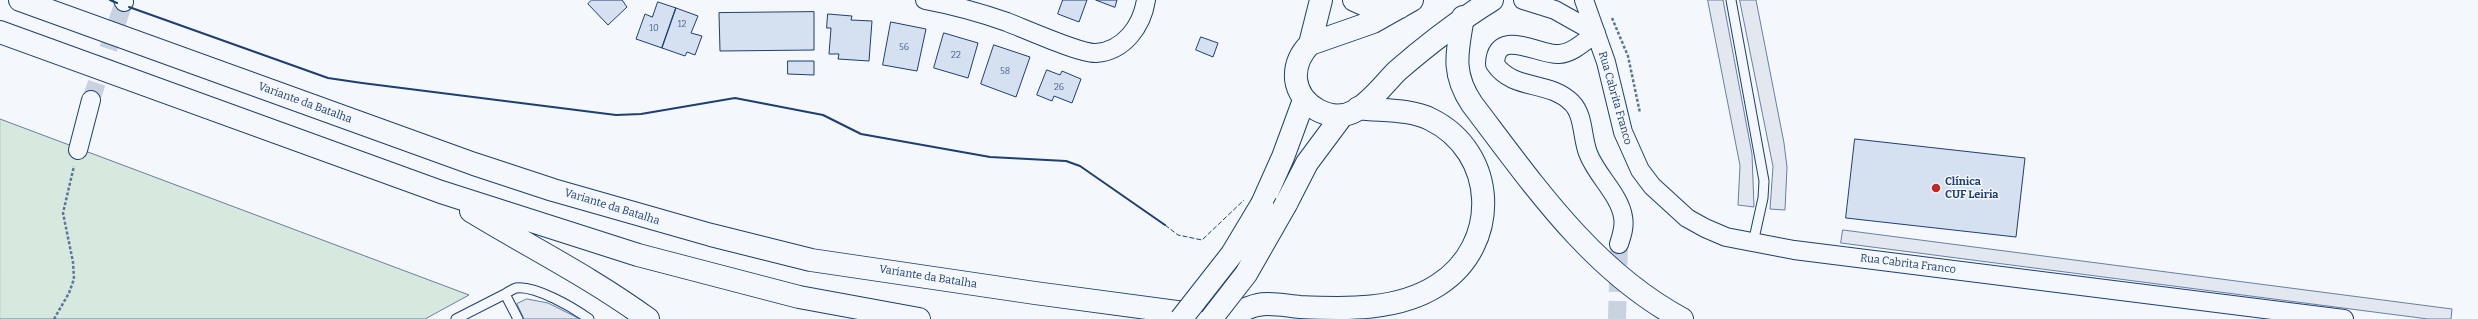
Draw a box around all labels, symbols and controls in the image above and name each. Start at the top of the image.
house number: 12 [678,19,686,29]
house number: 10 [649,23,659,33]
house number: 56 [899,42,909,52]
house number: 22 [951,50,961,60]
street label: Rua Cabrita Franco [1595,50,1635,146]
house number: 58 [1000,66,1010,76]
street label: Variante da Batalha [256,80,354,126]
house number: 26 [1054,82,1064,92]
place label: Clínica CUF Leiria [1945,175,1998,201]
marker: Clínica CUF Leiria [1930,182,1942,194]
street label: Variante da Batalha [563,186,661,228]
street label: Rua Cabrita Franco [1859,252,1957,276]
street label: Variante da Batalha [878,263,978,291]

